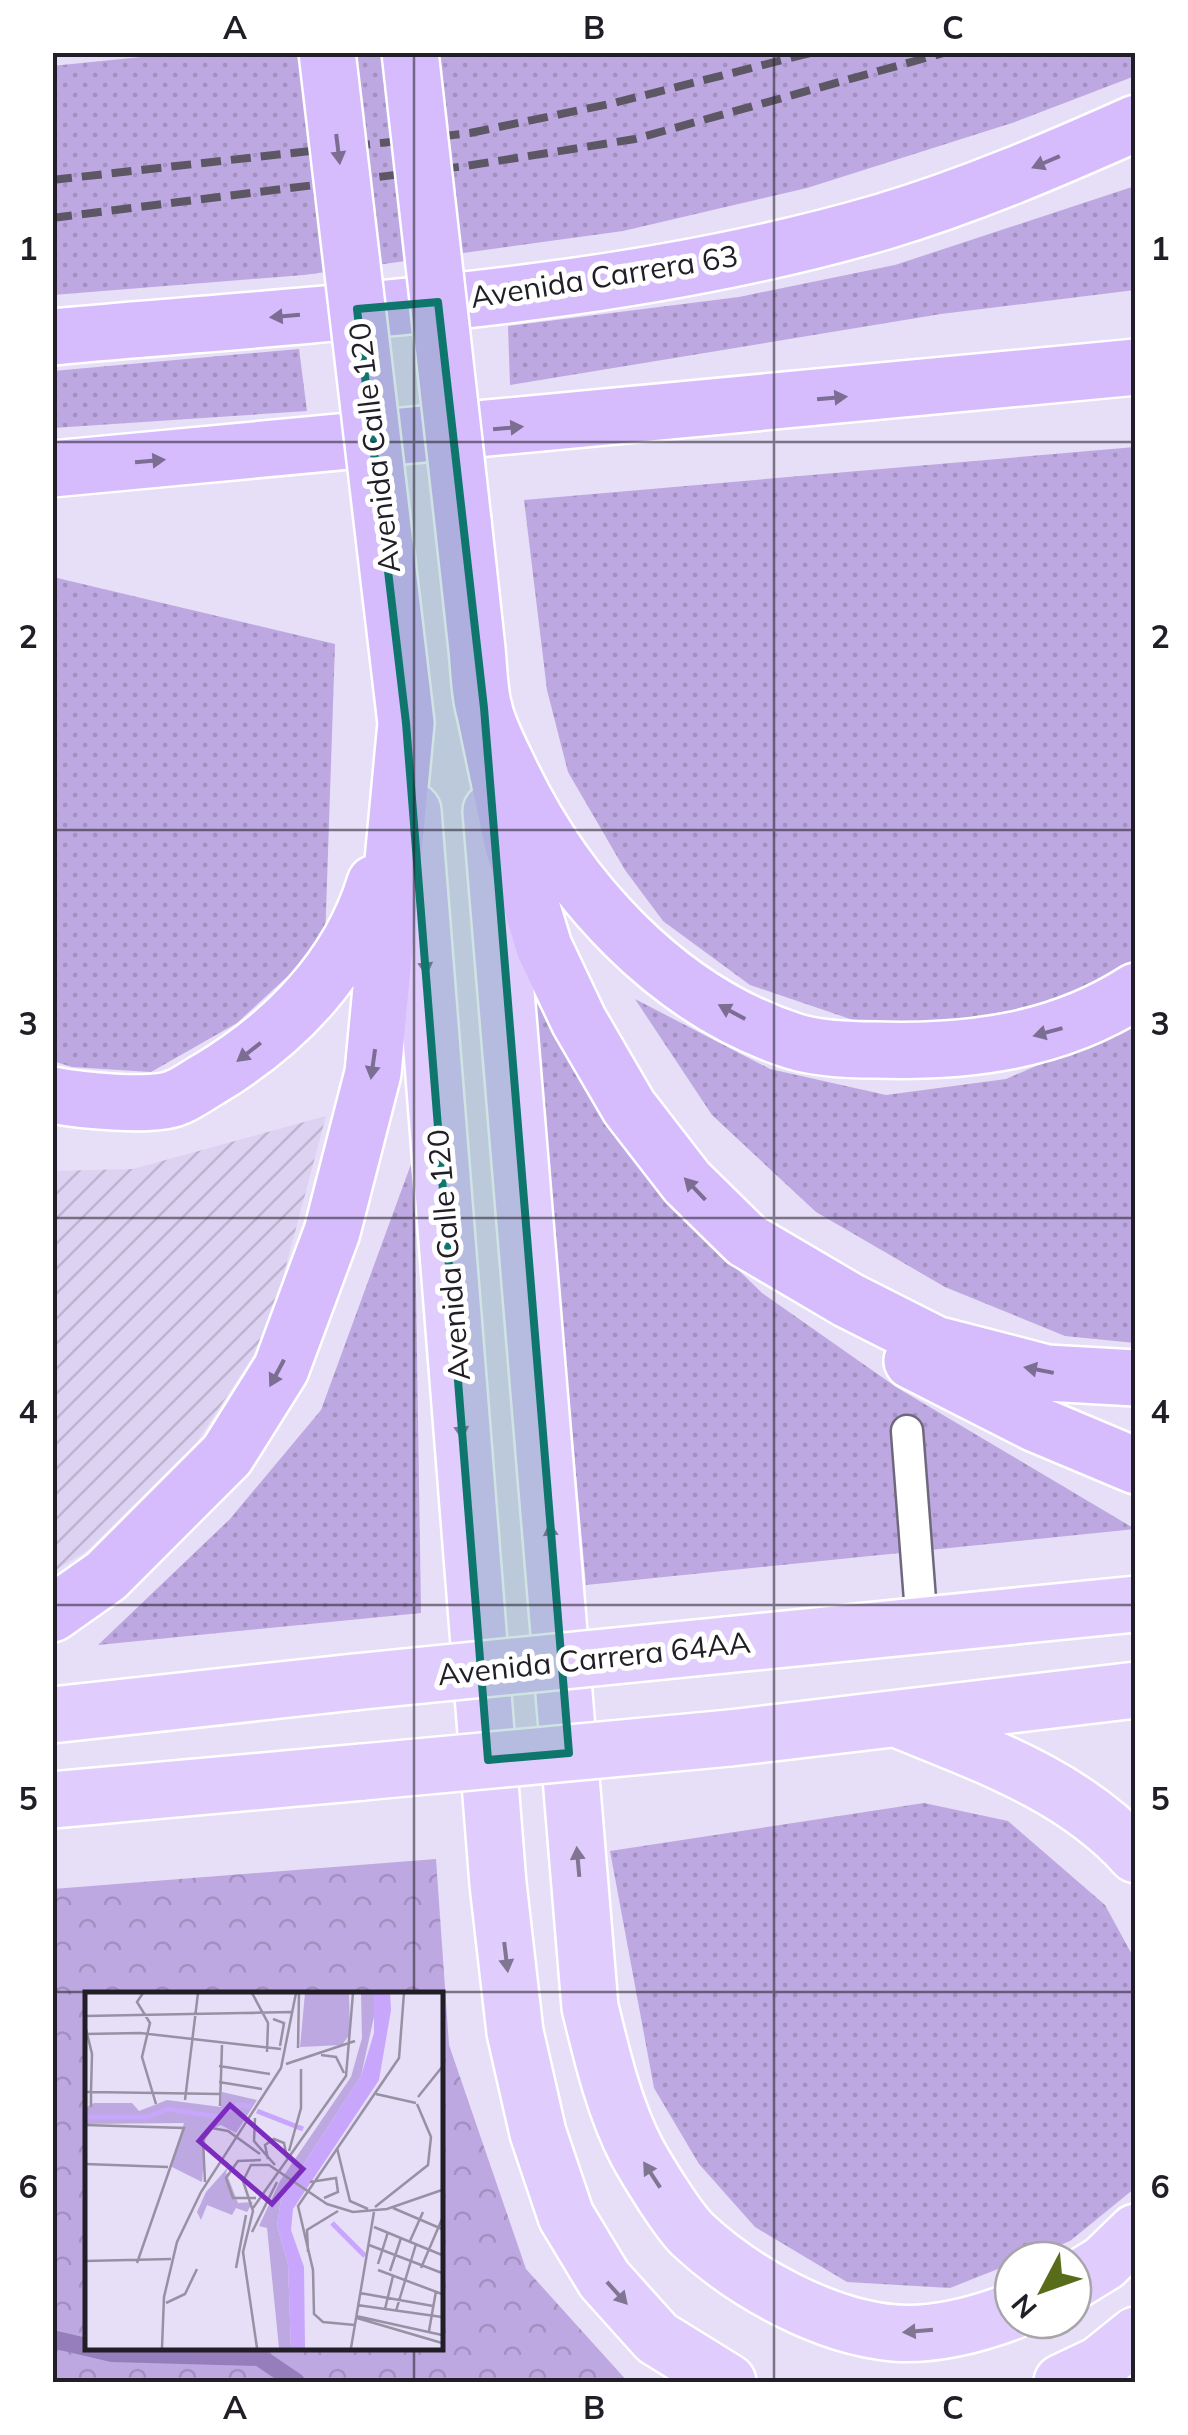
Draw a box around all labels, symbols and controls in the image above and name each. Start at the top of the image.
text: A [223,7,247,47]
text: B [583,7,605,47]
text: C [942,7,964,47]
one-way arrow [330,134,346,166]
one-way arrow [1031,154,1061,170]
text: 1 [18,228,38,268]
text: 1 [1150,228,1170,268]
street label: Avenida Carrera 63 [468,236,740,316]
one-way arrow [269,308,300,324]
street label: Avenida Calle 120 [340,320,408,576]
one-way arrow [816,389,848,405]
one-way arrow [493,419,525,435]
one-way arrow [134,453,166,469]
text: 2 [18,616,38,656]
text: 2 [1150,616,1170,656]
one-way arrow [417,945,433,977]
text: 3 [18,1003,38,1043]
text: 3 [1150,1003,1170,1043]
one-way arrow [718,1004,746,1021]
one-way arrow [1032,1025,1063,1041]
one-way arrow [237,1041,262,1062]
one-way arrow [365,1049,381,1081]
street label: Avenida Calle 120 [418,1128,478,1382]
one-way arrow [684,1177,707,1201]
one-way arrow [269,1359,286,1388]
one-way arrow [1023,1361,1054,1377]
text: 4 [18,1391,38,1431]
text: 4 [1150,1391,1170,1431]
one-way arrow [454,1408,470,1440]
one-way arrow [543,1522,559,1554]
street label: Avenida Carrera 64AA [436,1623,752,1693]
text: 5 [18,1778,38,1818]
text: 5 [1150,1778,1170,1818]
one-way arrow [570,1846,586,1878]
one-way arrow [498,1941,514,1973]
inset map [85,1992,442,2350]
one-way arrow [643,2161,662,2188]
text: 6 [18,2166,38,2206]
text: 6 [1150,2166,1170,2206]
north arrow [993,2240,1093,2340]
one-way arrow [606,2281,628,2306]
text: N [1004,2287,1044,2326]
one-way arrow [902,2323,934,2339]
text: A [223,2387,247,2427]
text: B [583,2387,605,2427]
text: C [942,2387,964,2427]

